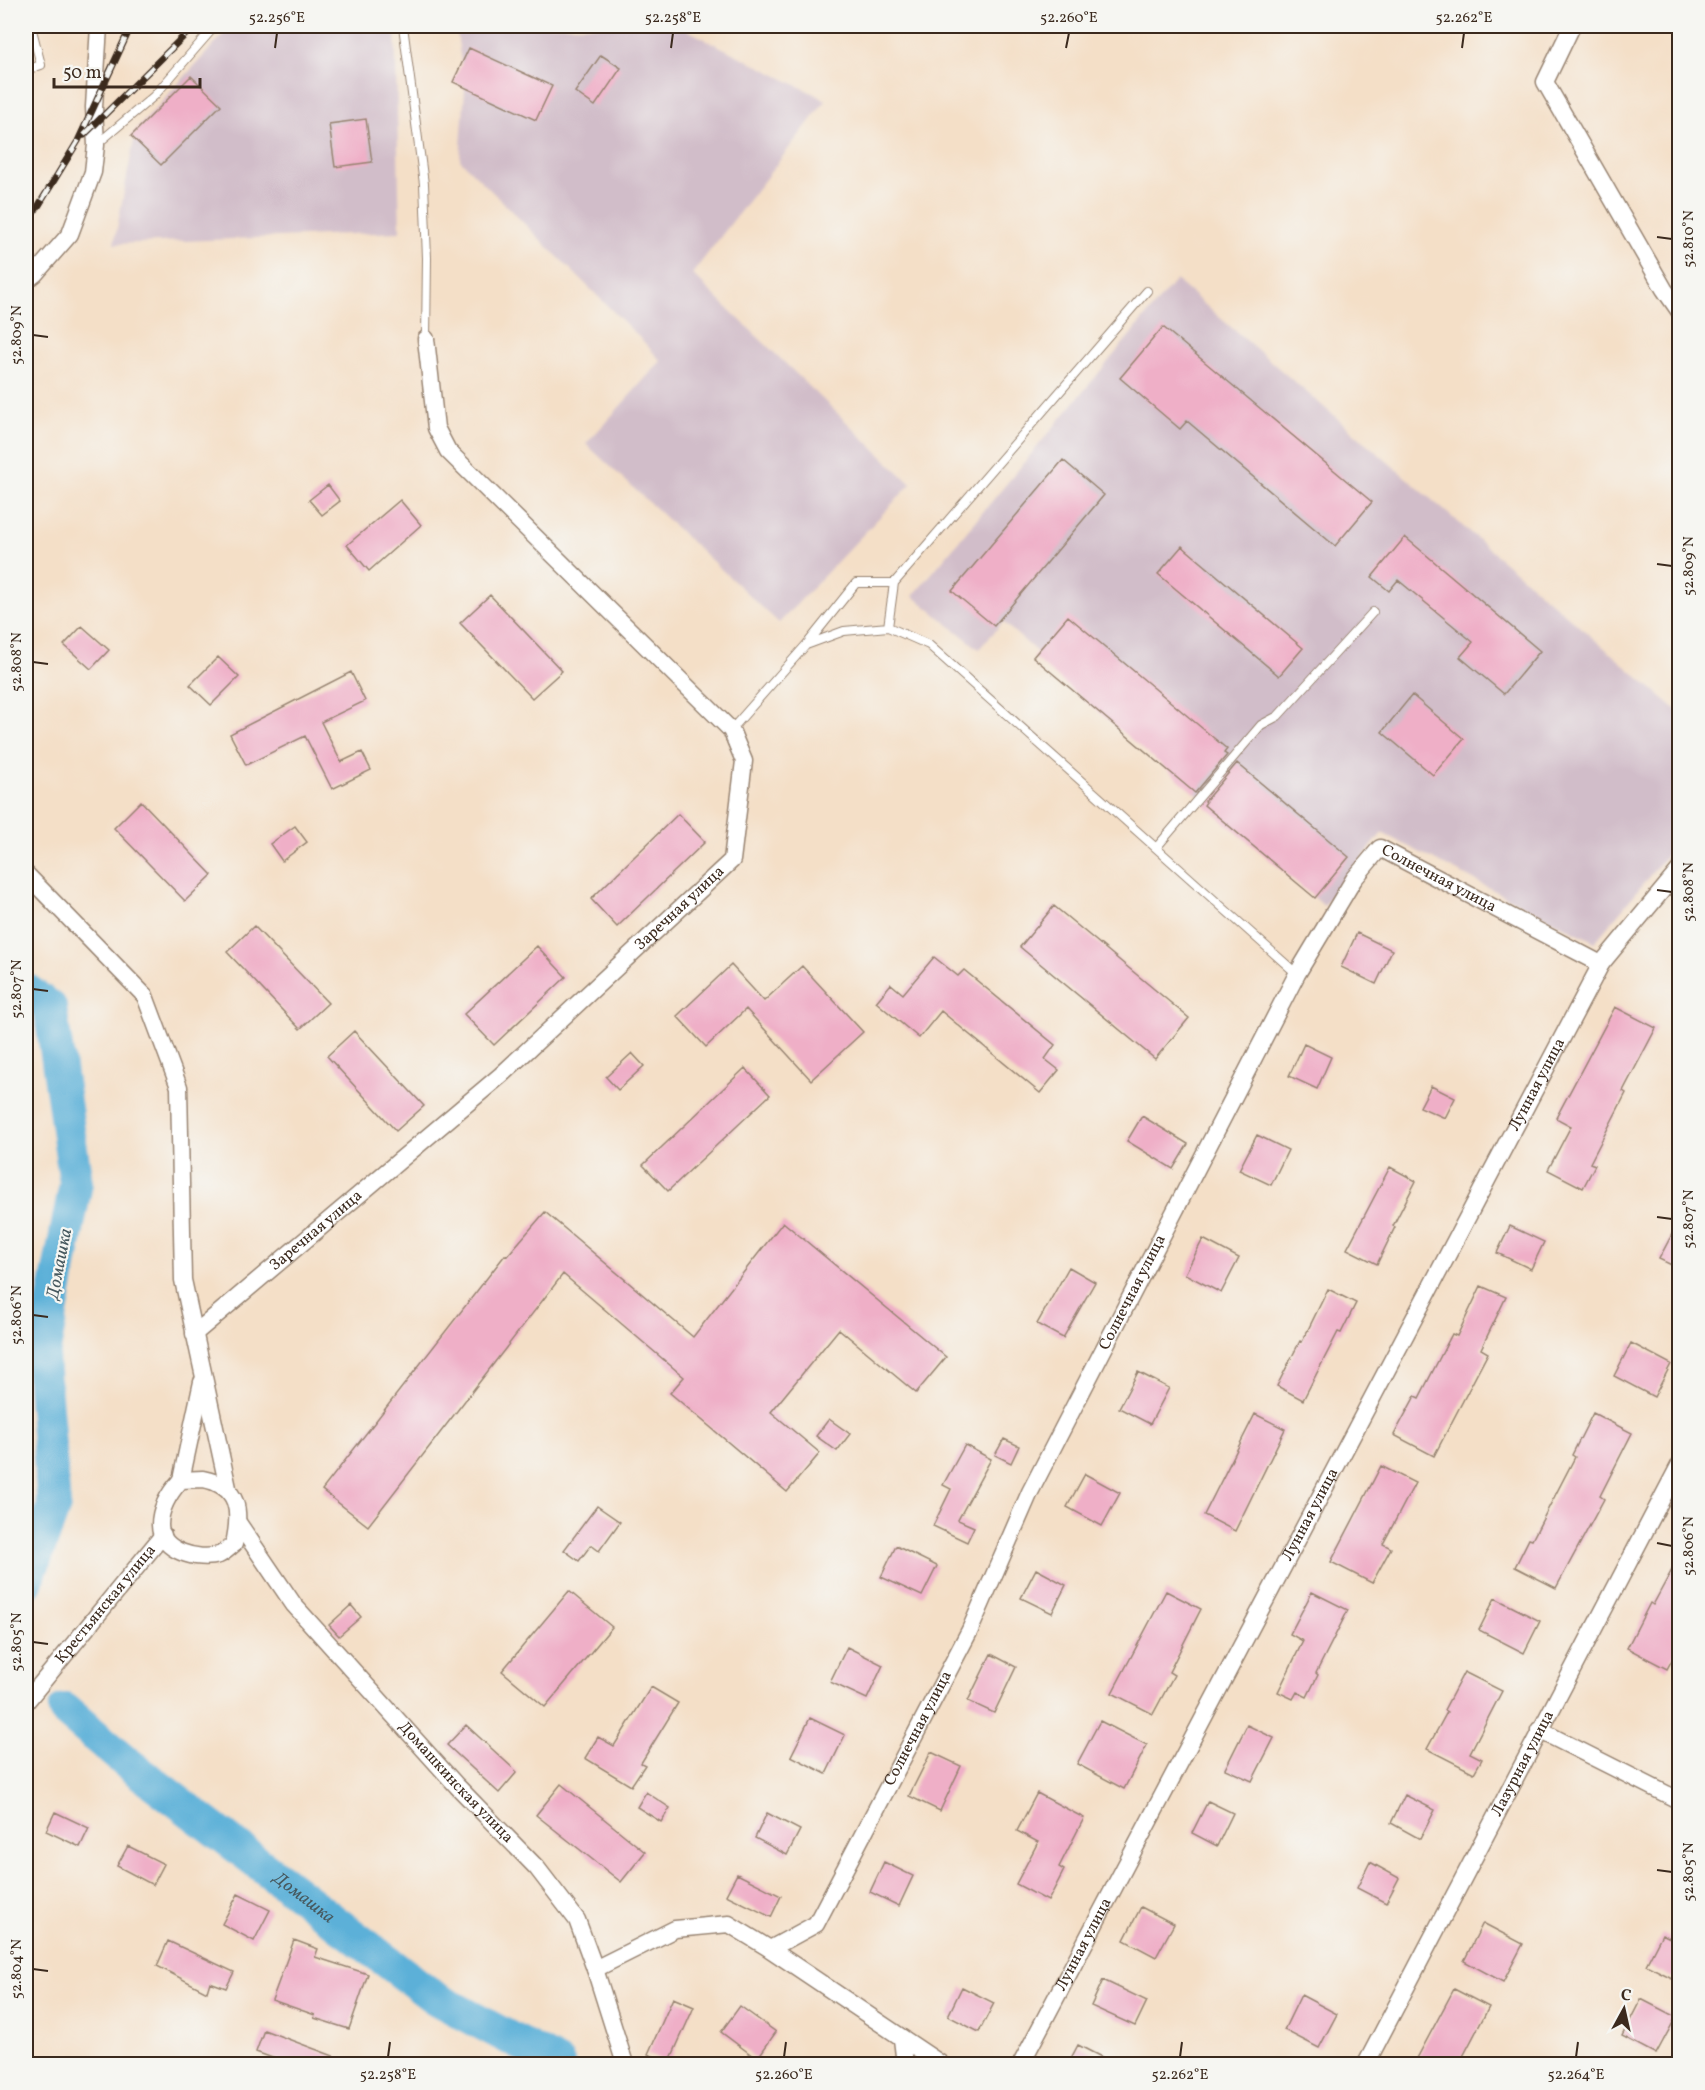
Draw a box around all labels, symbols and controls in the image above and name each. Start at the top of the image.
text: 52.256°E [249,8,305,29]
text: 52.258°E [645,8,701,29]
text: 52.260°E [1040,8,1098,29]
text: 52.262°E [1436,8,1492,29]
scale bar [54,51,200,89]
text: 50 m [63,61,102,86]
text: 52.810°N [1679,210,1700,268]
text: 52.809°N [7,305,28,365]
text: 52.809°N [1679,536,1700,596]
text: 52.808°N [7,632,28,692]
street label: Солнечная улица [1377,840,1500,918]
street label: Заречная улица [630,861,730,956]
text: 52.808°N [1679,862,1700,922]
text: 52.807°N [7,959,28,1019]
street label: Лунная улица [1504,1034,1571,1135]
street label: Заречная улица [265,1185,368,1276]
text: 52.807°N [1679,1189,1700,1249]
water label: Домашка [41,1226,79,1304]
street label: Солнечная улица [1094,1231,1172,1354]
text: 52.806°N [7,1285,28,1345]
street label: Лунная улица [1277,1464,1344,1565]
text: 52.806°N [1679,1516,1700,1576]
street label: Крестьянская улица [50,1540,161,1669]
text: 52.805°N [7,1612,28,1672]
street label: Солнечная улица [879,1667,958,1790]
street label: Лазурная улица [1486,1707,1560,1820]
street label: Домашкинская улица [393,1717,518,1848]
text: 52.805°N [1679,1842,1700,1902]
water label: Домашка [266,1865,340,1930]
street label: Лунная улица [1050,1894,1118,1995]
text: 52.804°N [7,1939,28,1999]
north arrow [1594,1979,1654,2039]
text: С [1619,1985,1632,2008]
text: 52.258°E [360,2065,416,2086]
text: 52.260°E [755,2065,813,2086]
text: 52.262°E [1152,2065,1208,2086]
text: 52.264°E [1547,2065,1605,2086]

